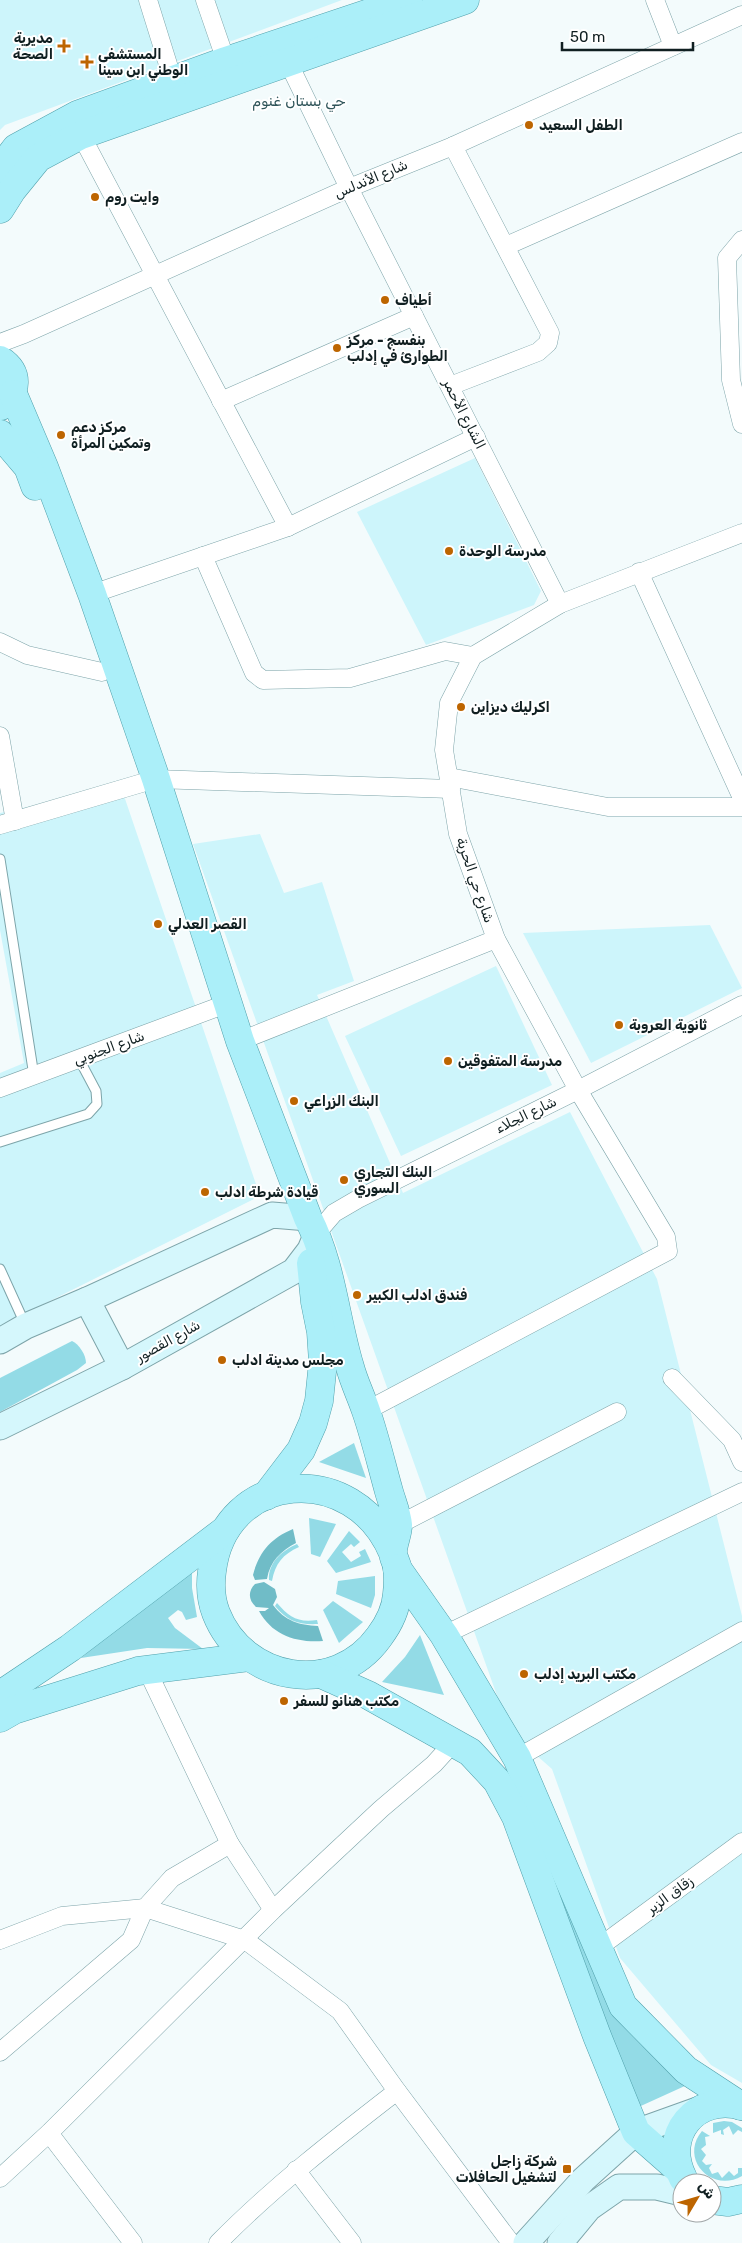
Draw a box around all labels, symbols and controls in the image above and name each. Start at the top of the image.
scale bar [562,20,693,52]
text: 50 m [570,28,605,46]
place label: مديرية الصحة [13,30,53,63]
marker: مديرية الصحة [57,39,71,53]
place label: المستشفى الوطني ابن سينا [98,46,188,81]
marker: المستشفى الوطني ابن سينا [80,55,94,69]
district label: حي بستان غنوم [252,92,346,113]
place label: الطفل السعيد [539,117,623,134]
marker: الطفل السعيد [523,119,535,131]
street label: شارع الأندلس [332,156,411,204]
place label: وايت روم [105,189,159,207]
marker: وايت روم [89,191,101,203]
place label: أطياف [395,292,432,309]
marker: أطياف [379,294,391,306]
place label: بنفسج - مركز الطوارئ في إدلب [346,332,448,367]
marker: بنفسج - مركز الطوارئ في إدلب [331,342,343,354]
street label: الشارع الأحمر [437,375,489,453]
place label: مركز دعم وتمكين المرأة [71,419,151,452]
marker: مركز دعم وتمكين المرأة [55,429,67,441]
place label: مدرسة الوحدة [459,543,547,560]
marker: مدرسة الوحدة [443,545,455,557]
place label: اكرليك ديزاين [471,699,550,716]
marker: اكرليك ديزاين [455,701,467,713]
street label: شارع حي الحرية [451,835,498,926]
place label: القصر العدلي [168,916,247,935]
marker: القصر العدلي [152,918,164,930]
place label: ثانوية العروبة [629,1017,707,1034]
marker: ثانوية العروبة [613,1019,625,1031]
street label: شارع الجنوبي [71,1027,148,1071]
place label: مدرسة المتفوقين [458,1053,562,1070]
marker: مدرسة المتفوقين [442,1055,454,1067]
place label: البنك الزراعي [304,1093,379,1112]
street label: شارع الجلاء [493,1093,560,1139]
marker: البنك الزراعي [288,1095,300,1107]
place label: البنك التجاري السوري [354,1164,432,1198]
marker: البنك التجاري السوري [338,1174,350,1186]
place label: قيادة شرطة ادلب [215,1184,318,1201]
marker: قيادة شرطة ادلب [199,1186,211,1198]
place label: فندق ادلب الكبير [366,1287,467,1304]
marker: فندق ادلب الكبير [351,1289,363,1301]
street label: شارع القصور [132,1316,204,1368]
place label: مجلس مدينة ادلب [232,1352,344,1369]
marker: مجلس مدينة ادلب [216,1354,228,1366]
place label: مكتب البريد إدلب [534,1666,636,1684]
marker: مكتب البريد إدلب [518,1668,530,1680]
place label: مكتب هنانو للسفر [293,1693,399,1710]
marker: مكتب هنانو للسفر [278,1695,290,1707]
street label: زقاق الزير [643,1872,697,1918]
place label: شركة زاجل لتشغيل الحافلات [456,2153,557,2186]
marker: شركة زاجل لتشغيل الحافلات [561,2163,573,2175]
north arrow [672,2173,722,2223]
text: ش [695,2178,719,2203]

